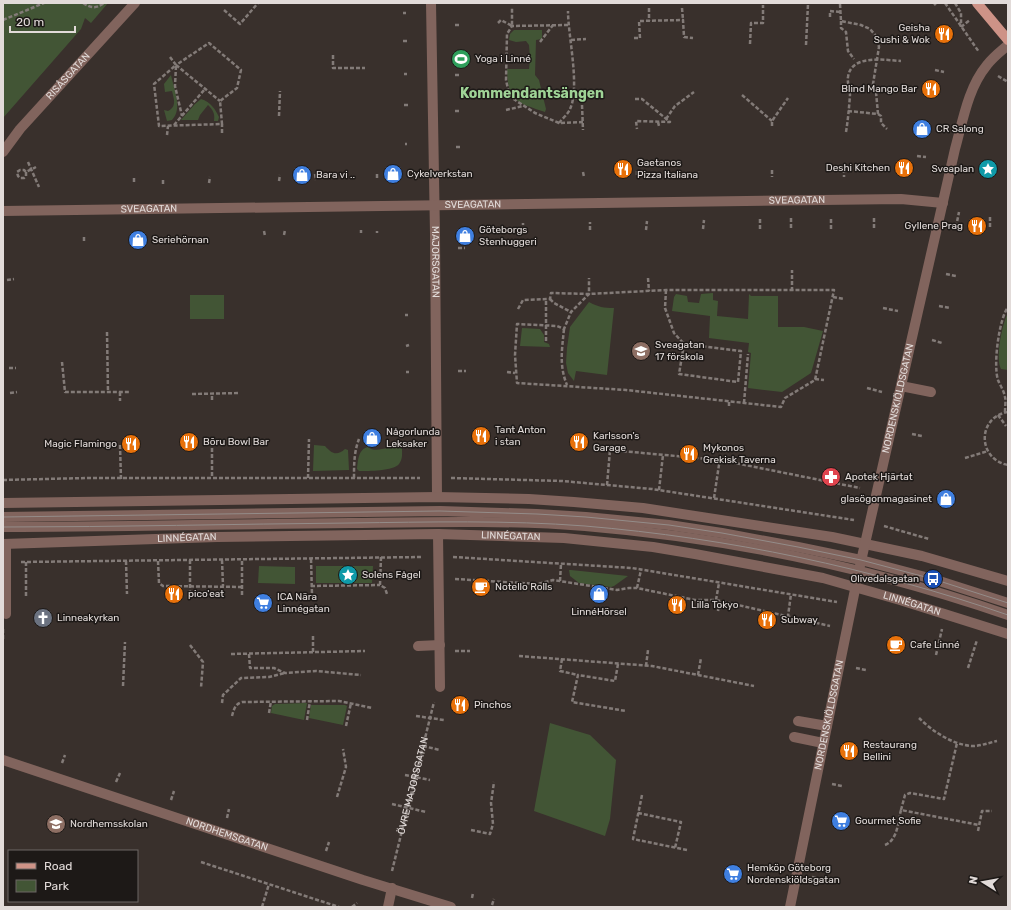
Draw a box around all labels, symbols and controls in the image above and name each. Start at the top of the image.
scale bar [10,8,75,34]
text: 20 m [16,15,44,29]
place label: Geisha Sushi & Wok [874,22,931,46]
restaurant icon: Geisha Sushi & Wok [933,23,955,45]
sports icon: Yoga i Linné [450,48,472,70]
street label: RISÅSGATAN [44,50,93,102]
place label: Yoga i Linné [475,53,531,65]
restaurant icon: Blind Mango Bar [920,78,942,100]
place label: Blind Mango Bar [841,83,917,95]
district label: Kommendantsängen [460,85,604,102]
shop icon: CR Salong [911,118,933,140]
place label: CR Salong [936,123,984,135]
place label: Gaetanos Pizza Italiana [637,157,698,181]
restaurant icon: Deshi Kitchen [893,157,915,179]
restaurant icon: Gaetanos Pizza Italiana [612,158,634,180]
place icon: Sveaplan [977,158,999,180]
place label: Deshi Kitchen [826,162,890,174]
shop icon: Cykelverkstan [382,163,404,185]
place label: Sveaplan [931,163,974,175]
shop icon: Bara vi .. [291,164,313,186]
place label: Cykelverkstan [407,168,473,180]
place label: Bara vi .. [316,169,355,181]
street label: SVEAGATAN [769,194,825,207]
street label: SVEAGATAN [445,198,501,211]
street label: SVEAGATAN [121,203,177,215]
restaurant icon: Gyllene Prag [966,215,988,237]
place label: Gyllene Prag [904,220,963,232]
place label: Göteborgs Stenhuggeri [479,224,537,248]
shop icon: Göteborgs Stenhuggeri [454,225,476,247]
street label: MAJORSGATAN [429,226,441,298]
shop icon: Seriehörnan [127,229,149,251]
place label: Seriehörnan [152,234,209,246]
place label: Sveagatan 17 förskola [655,339,705,363]
school or university icon: Sveagatan 17 förskola [630,340,652,362]
street label: NORDENSKIÖLDSGATAN [880,342,916,454]
place label: Tant Anton i stan [495,424,546,448]
restaurant icon: Tant Anton i stan [470,425,492,447]
place label: Någorlunda Leksaker [386,426,440,450]
shop icon: Någorlunda Leksaker [361,427,383,449]
place label: Karlsson's Garage [593,430,639,454]
restaurant icon: Bōru Bowl Bar [178,431,200,453]
restaurant icon: Karlsson's Garage [568,431,590,453]
restaurant icon: Magic Flamingo [120,433,142,455]
place label: Bōru Bowl Bar [203,436,269,448]
place label: Magic Flamingo [44,438,117,450]
place label: Mykonos Grekisk Taverna [703,442,776,466]
restaurant icon: Mykonos Grekisk Taverna [678,443,700,465]
pharmacy icon: Apotek Hjärtat [820,466,842,488]
place label: Apotek Hjärtat [845,471,913,483]
shop icon: glasögonmagasinet [935,488,957,510]
place label: glasögonmagasinet [841,493,932,505]
street label: LINNÉGATAN [481,529,541,543]
street label: LINNÉGATAN [157,531,217,545]
place icon: Solens Fågel [337,564,359,586]
bus stop icon: Olivedalsgatan [922,568,944,590]
place label: Solens Fågel [362,569,421,581]
place label: Olivedalsgatan [850,573,919,585]
cafe icon: Notello Rolls [470,576,492,598]
place label: Notello Rolls [495,581,552,593]
restaurant icon: pico'eat [163,583,185,605]
shop icon: LinnéHörsel [588,583,610,605]
place label: pico'eat [188,588,224,600]
street label: LINNÉGATAN [882,589,942,618]
place label: ICA Nära Linnégatan [277,591,330,615]
supermarket icon: ICA Nära Linnégatan [252,592,274,614]
restaurant icon: Lilla Tokyo [666,594,688,616]
place label: Lilla Tokyo [691,599,739,611]
place label: LinnéHörsel [571,606,627,618]
church icon: Linneakyrkan [32,607,54,629]
restaurant icon: Subway [756,609,778,631]
place label: Linneakyrkan [57,612,119,624]
place label: Subway [781,614,818,626]
cafe icon: Cafe Linné [885,634,907,656]
place label: Cafe Linné [910,639,960,651]
street label: NORDENSKIÖLDSGATAN [812,659,846,771]
restaurant icon: Pinchos [449,694,471,716]
place label: Pinchos [474,699,511,711]
street label: ÖVRE MAJORSGATAN [395,736,431,836]
place label: Restaurang Bellini [863,739,917,763]
restaurant icon: Restaurang Bellini [838,740,860,762]
supermarket icon: Gourmet Sofie [830,810,852,832]
school or university icon: Nordhemsskolan [45,813,67,835]
street label: NORDHEMSGATAN [184,815,270,854]
place label: Gourmet Sofie [855,815,922,827]
place label: Nordhemsskolan [70,818,148,830]
legend [8,850,138,902]
text: Road [44,859,72,873]
place label: Hemköp Göteborg Nordenskiöldsgatan [747,862,840,886]
north arrow [963,862,1003,902]
supermarket icon: Hemköp Göteborg Nordenskiöldsgatan [722,863,744,885]
text: N [967,875,981,885]
text: Park [44,879,70,893]

